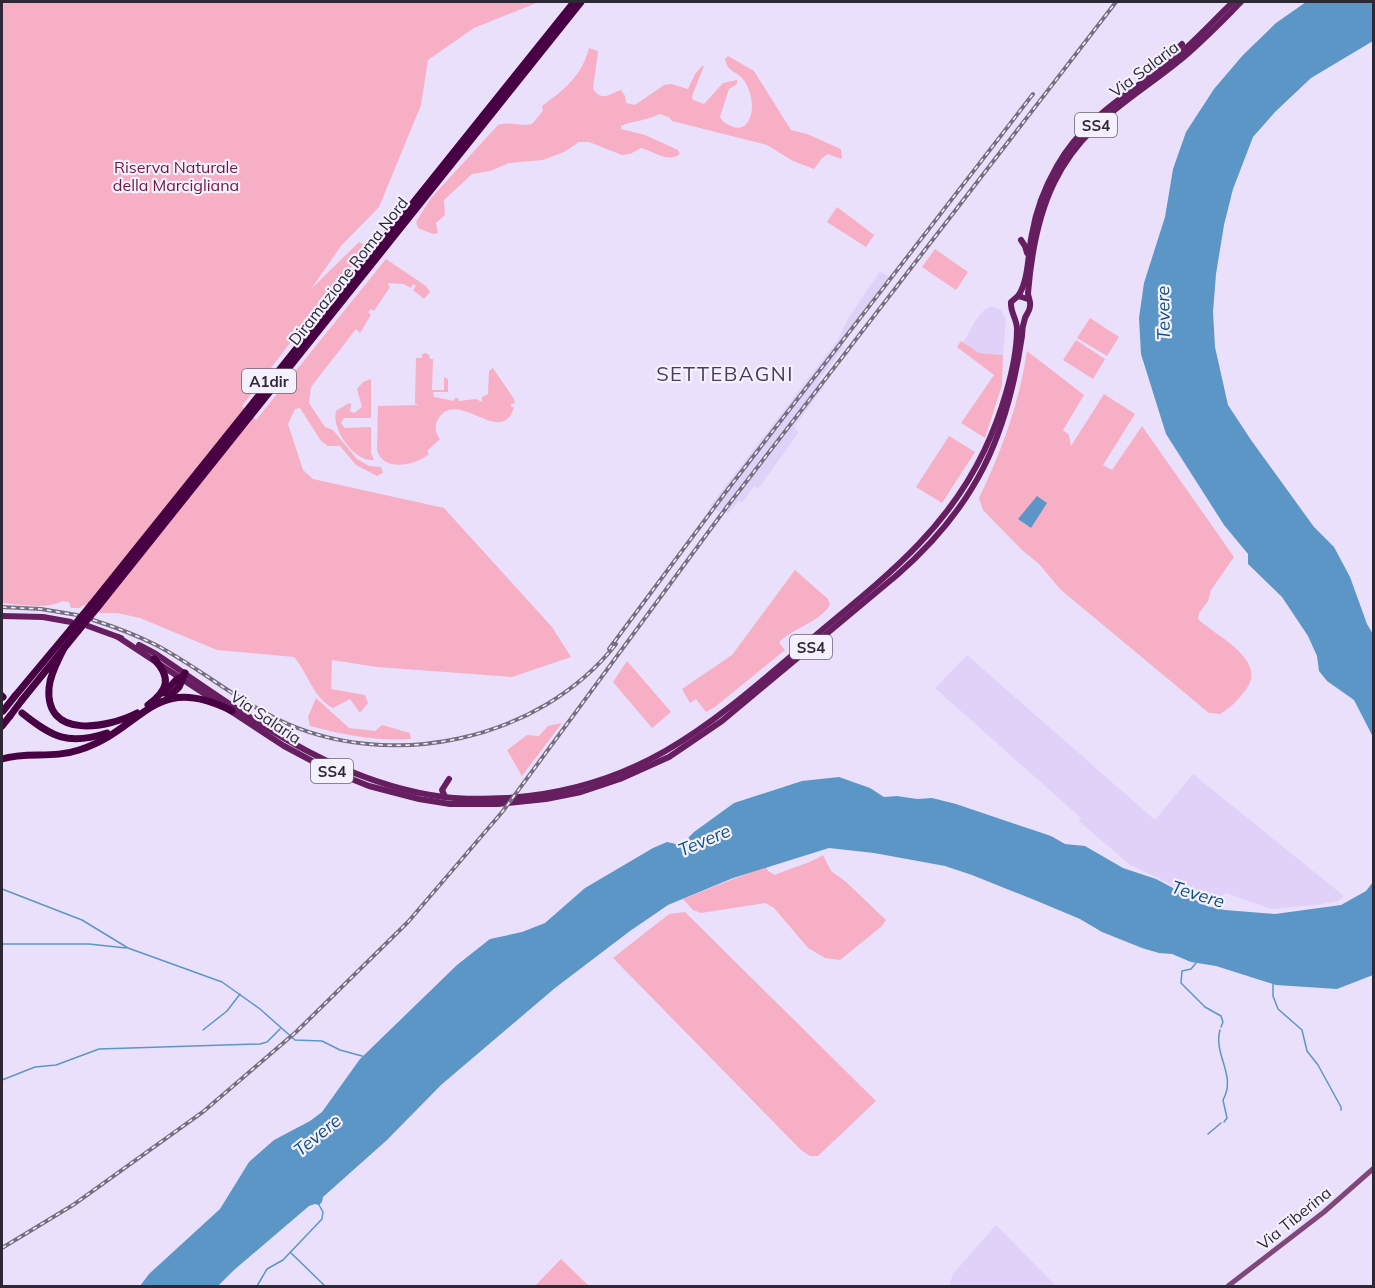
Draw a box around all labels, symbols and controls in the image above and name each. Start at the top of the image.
street label: Via Salaria [1106,37,1182,101]
road number: SS4 [1075,113,1117,137]
park label: Riserva Naturale della Marcigliana [113,157,239,195]
street label: Diramazione Roma Nord [284,193,412,349]
water label: Tevere [1151,285,1175,341]
district label: SETTEBAGNI [656,361,794,386]
road number: A1dir [242,369,296,393]
road number: SS4 [790,635,832,659]
street label: Via Salaria [227,686,305,748]
road number: SS4 [311,759,353,783]
water label: Tevere [674,819,734,861]
water label: Tevere [1169,875,1228,913]
water label: Tevere [289,1109,346,1161]
street label: Via Tiberina [1253,1182,1335,1254]

